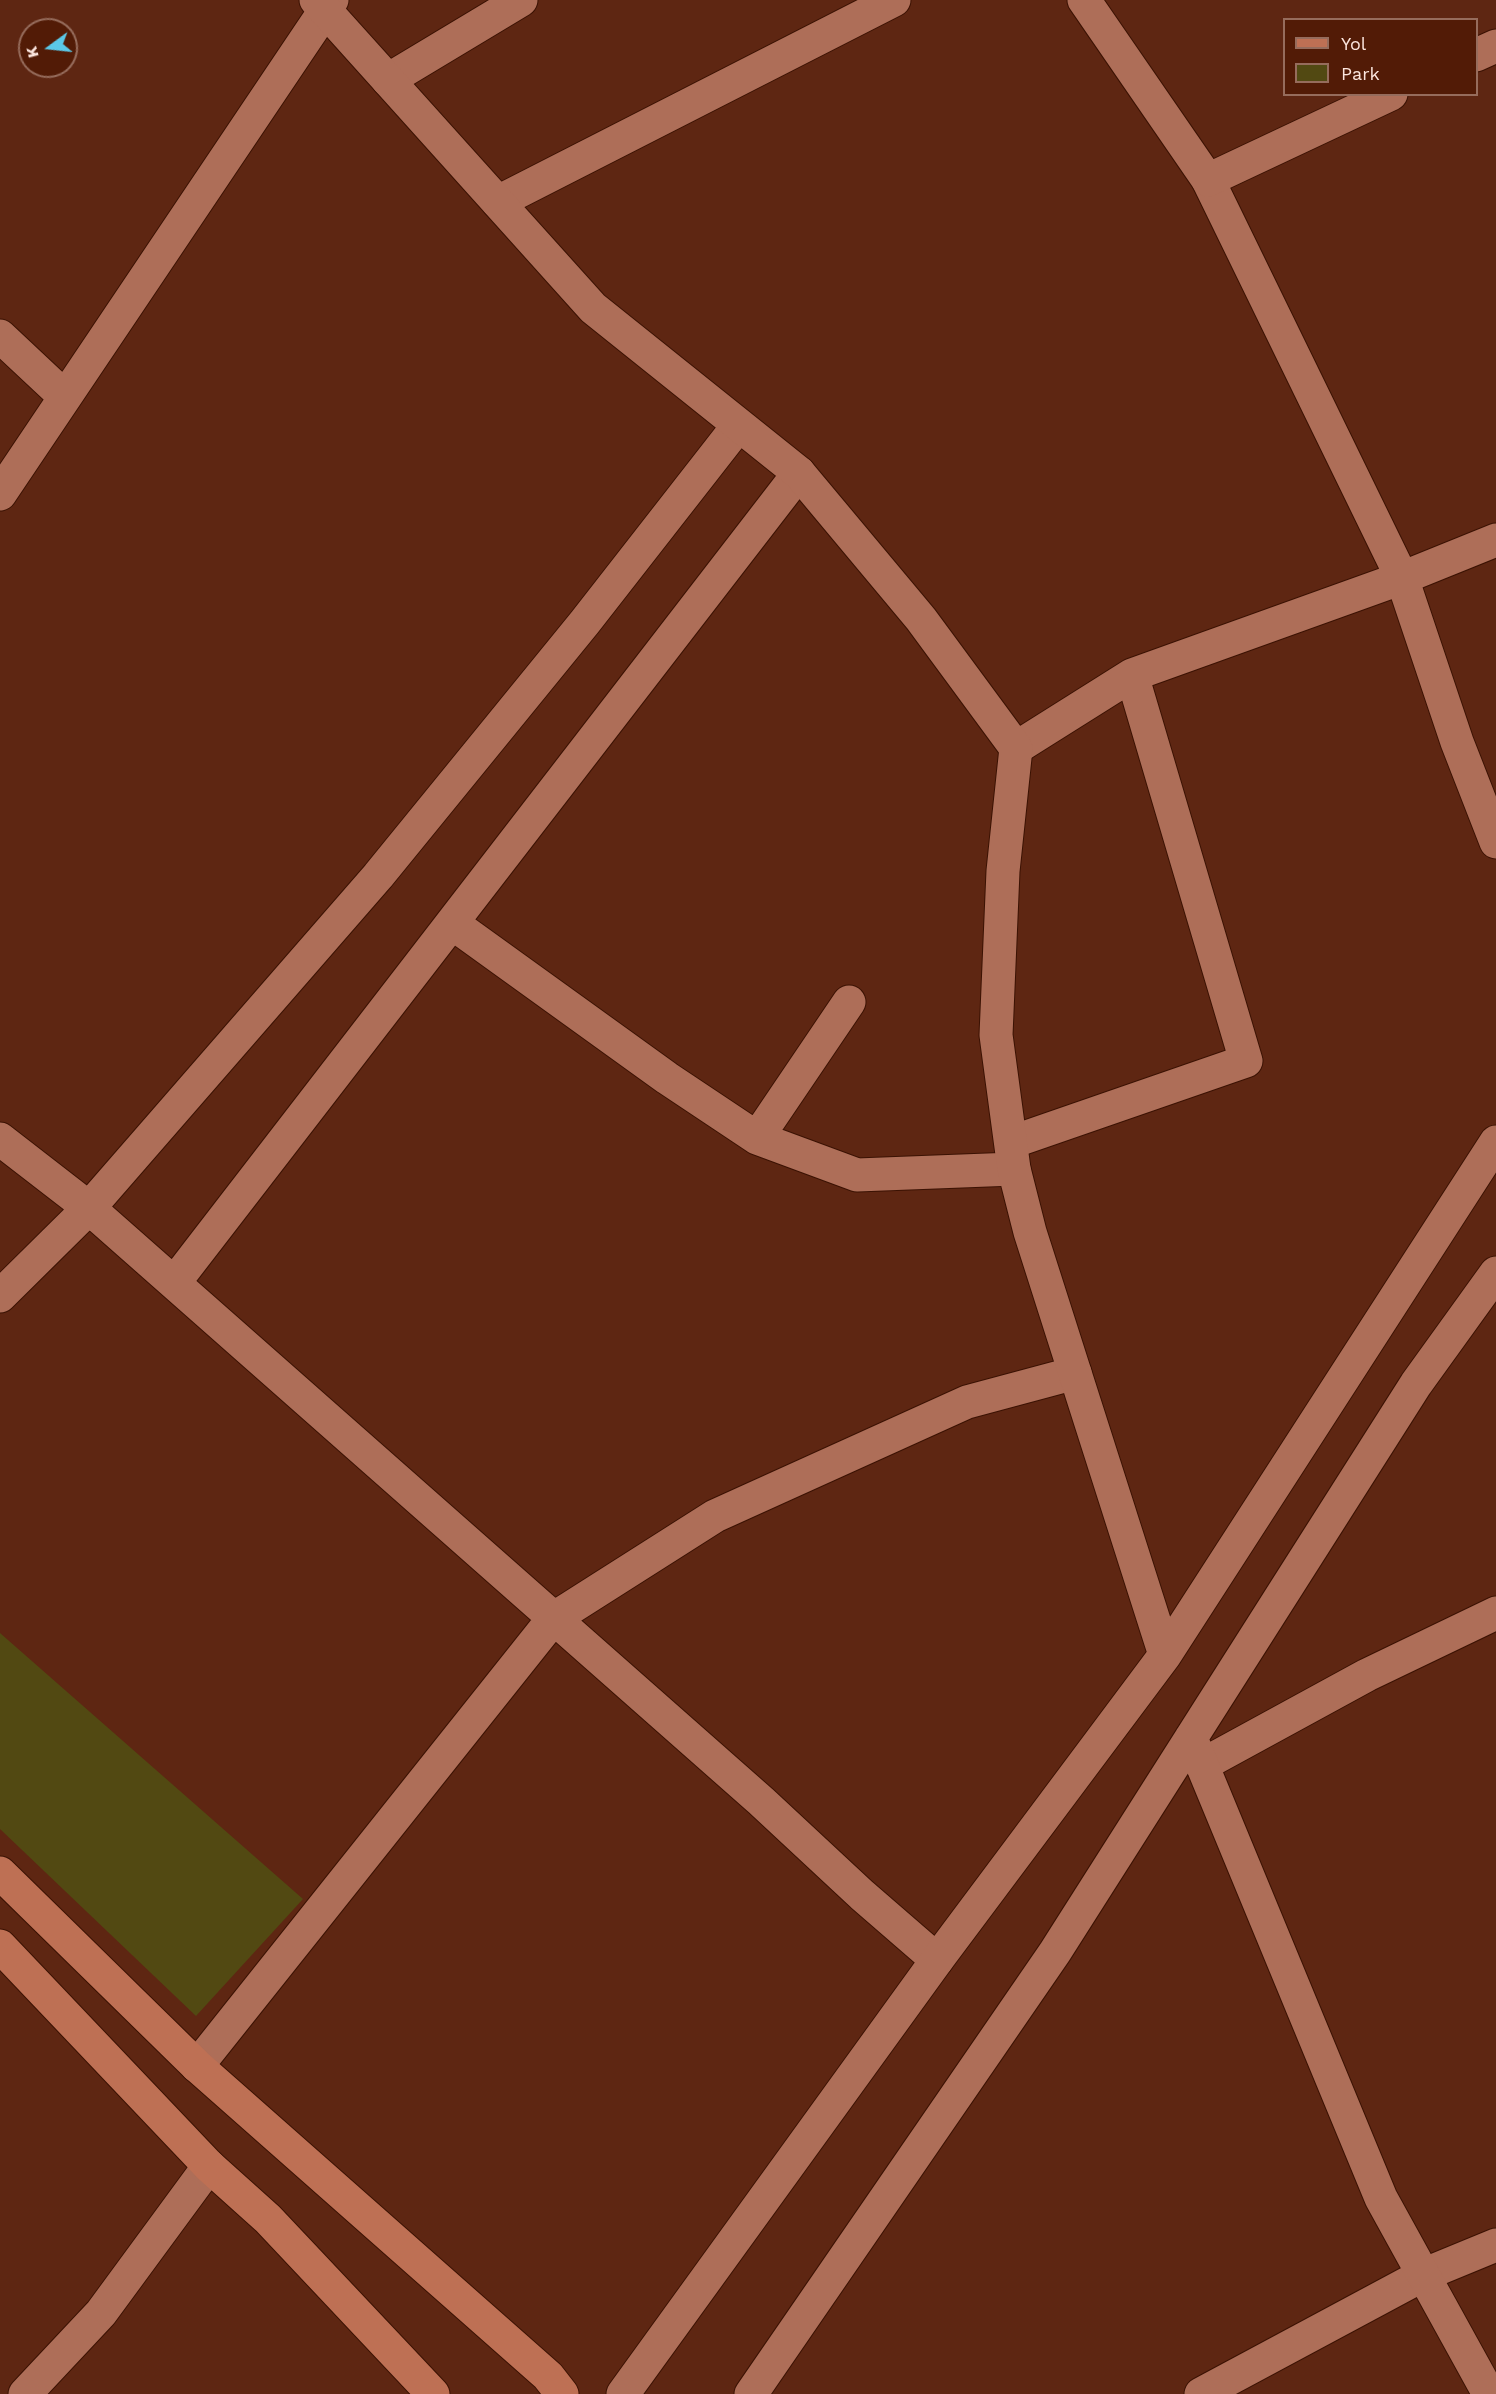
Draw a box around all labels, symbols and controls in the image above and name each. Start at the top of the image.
north arrow [18,18,78,78]
legend [1283,18,1478,96]
text: Yol [1341,33,1366,54]
text: K [21,44,43,60]
text: Park [1341,63,1380,84]

